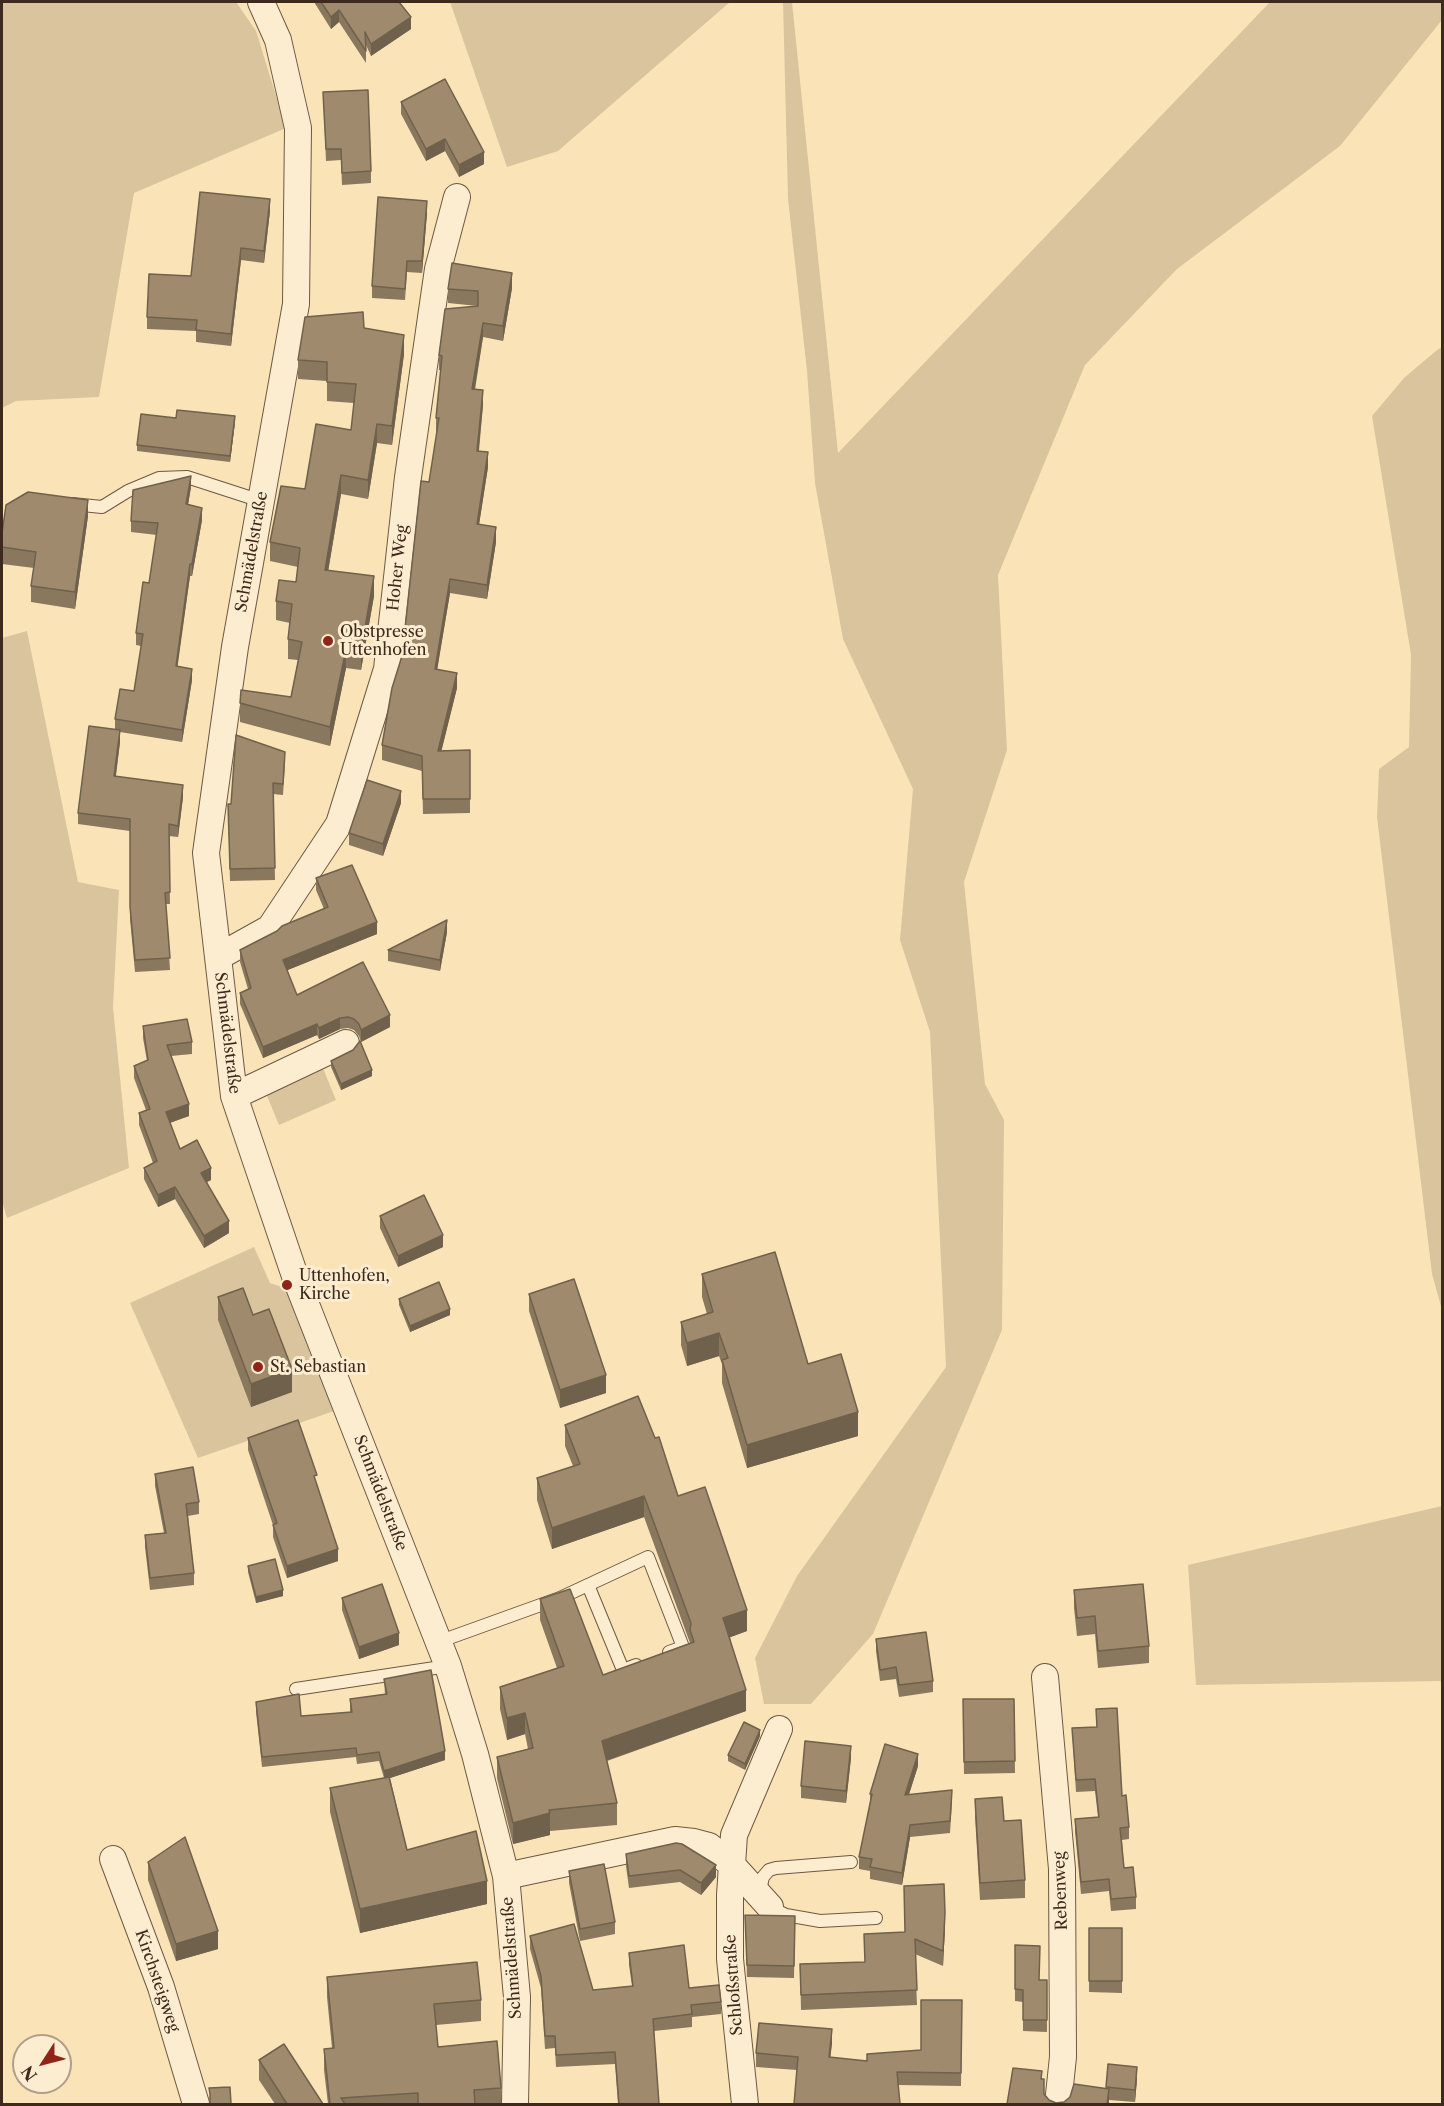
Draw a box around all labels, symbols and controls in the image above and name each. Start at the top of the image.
street label: Schmädelstraße [232,490,272,614]
street label: Hoher Weg [384,524,412,612]
place label: Obstpresse Uttenhofen [340,622,427,660]
marker: Obstpresse Uttenhofen [321,634,335,648]
street label: Schmädelstraße [210,971,244,1095]
place label: Uttenhofen, Kirche [299,1266,390,1304]
marker: Uttenhofen, Kirche [280,1278,294,1292]
place label: St. Sebastian [270,1357,366,1377]
marker: St. Sebastian [251,1360,265,1374]
street label: Schmädelstraße [349,1432,411,1554]
street label: Rebenweg [1050,1851,1072,1931]
street label: Schmädelstraße [498,1896,526,2020]
street label: Kirchsteigweg [130,1927,184,2035]
street label: Schloßstraße [721,1934,747,2036]
north arrow [12,2034,72,2094]
text: N [17,2062,41,2085]

